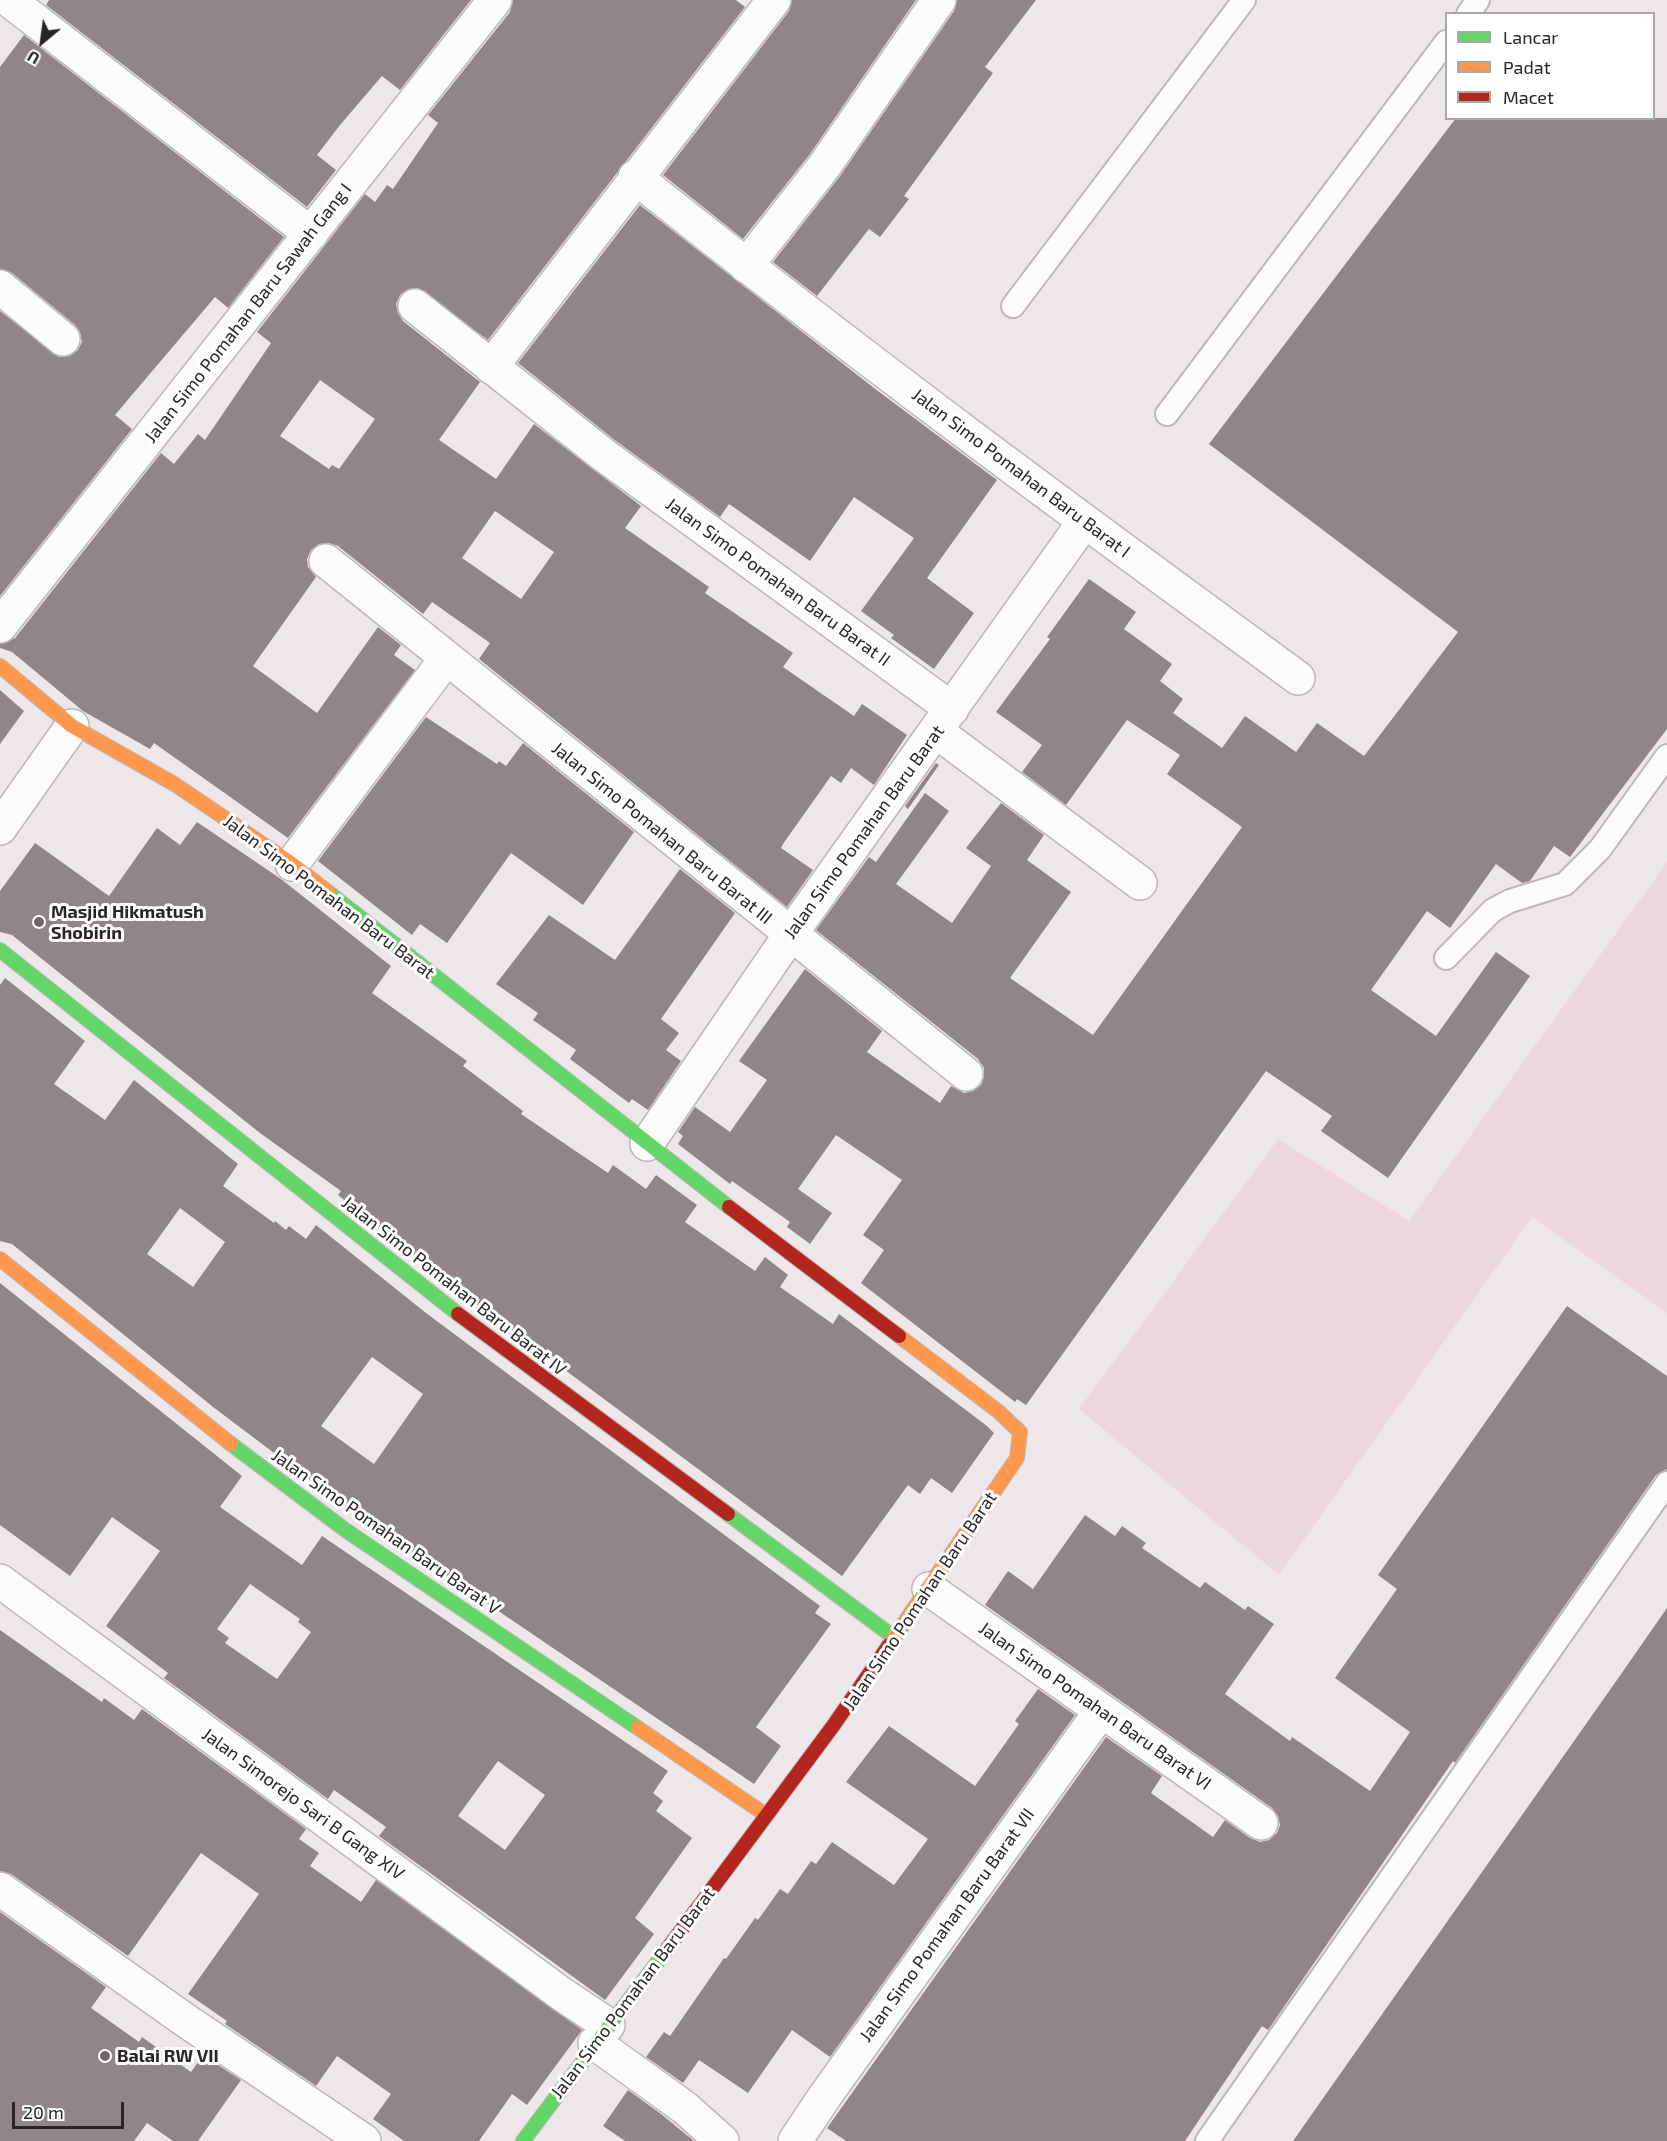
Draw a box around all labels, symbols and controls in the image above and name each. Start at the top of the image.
north arrow [12,12,72,72]
legend [1445,12,1655,120]
text: Lancar [1503,26,1559,48]
text: U [24,47,42,69]
text: Padat [1503,56,1550,78]
text: Macet [1503,86,1554,108]
street label: Jalan Simo Pomahan Baru Sawah Gang I [140,179,356,447]
street label: Jalan Simo Pomahan Baru Barat I [908,384,1134,562]
street label: Jalan Simo Pomahan Baru Barat II [661,493,895,671]
street label: Jalan Simo Pomahan Baru Barat [779,721,949,943]
street label: Jalan Simo Pomahan Baru Barat III [548,737,776,929]
street label: Jalan Simo Pomahan Baru Barat [219,810,439,984]
place label: Masjid Hikmatush Shobirin [51,901,204,944]
marker: Masjid Hikmatush Shobirin [32,915,46,929]
street label: Jalan Simo Pomahan Baru Barat IV [338,1192,570,1380]
street label: Jalan Simo Pomahan Baru Barat V [268,1445,504,1619]
street label: Jalan Simo Pomahan Baru Barat [839,1488,1001,1714]
street label: Jalan Simo Pomahan Baru Barat VI [975,1617,1215,1795]
street label: Jalan Simorejo Sari B Gang XIV [198,1723,408,1885]
street label: Jalan Simo Pomahan Baru Barat VII [855,1804,1039,2046]
street label: Jalan Simo Pomahan Baru Barat [546,1883,720,2103]
place label: Balai RW VII [117,2045,219,2067]
marker: Balai RW VII [98,2049,112,2063]
scale bar [15,2090,128,2128]
text: 20 m [23,2101,64,2123]

